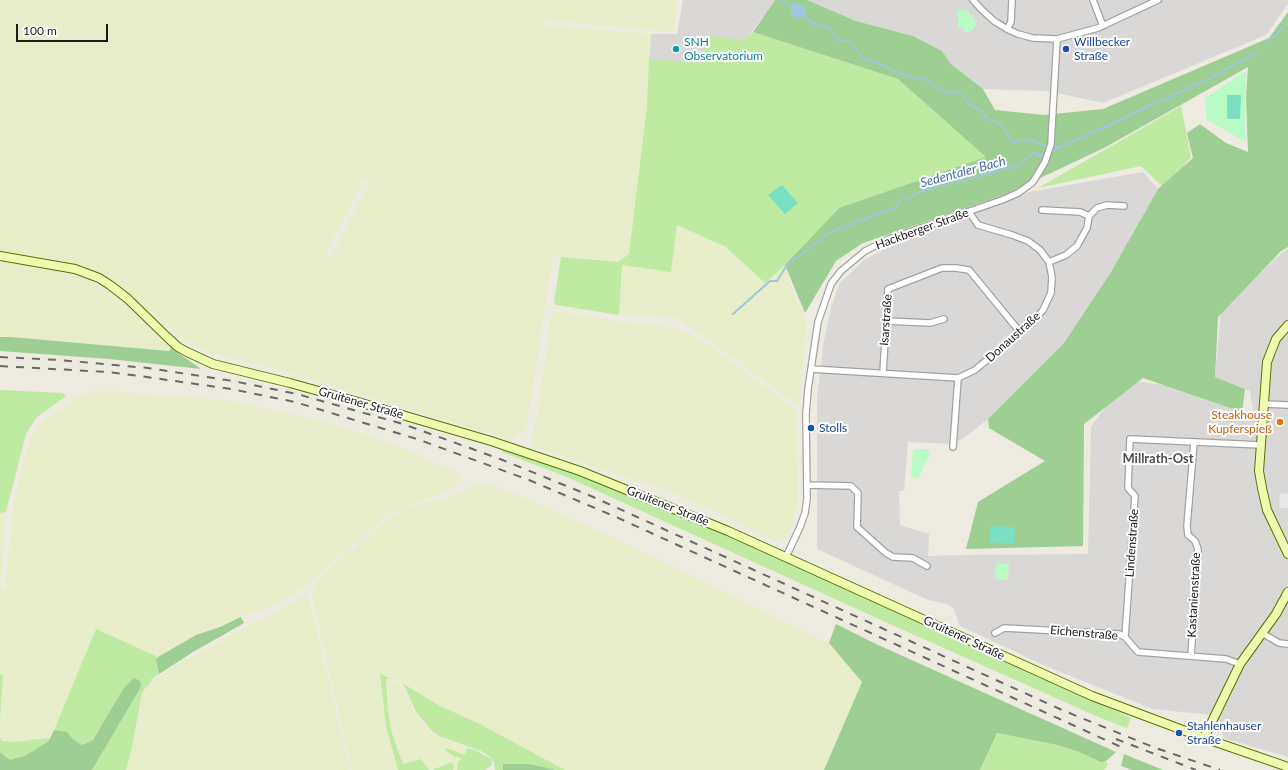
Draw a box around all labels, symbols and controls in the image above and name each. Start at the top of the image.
scale bar [18,16,110,42]
text: 100 m [23,23,57,38]
place label: SNH Observatorium [684,35,763,63]
place label: Willbecker Straße [1074,35,1130,63]
marker: SNH Observatorium [671,44,681,54]
marker: Willbecker Straße [1061,44,1071,54]
water label: Sedentaler Bach [919,153,1007,191]
street label: Hackberger Straße [873,205,971,253]
street label: Isarstraße [877,294,895,346]
street label: Donaustraße [983,309,1043,365]
street label: Gruitener Straße [317,384,405,422]
place label: Steakhouse Kupferspieß [1208,408,1272,436]
marker: Steakhouse Kupferspieß [1275,417,1285,427]
place label: Stolls [819,421,847,435]
marker: Stolls [806,423,816,433]
district label: Millrath-Ost [1122,451,1194,467]
street label: Gruitener Straße [625,483,711,529]
street label: Lindenstraße [1122,508,1142,578]
street label: Kastanienstraße [1185,552,1203,638]
street label: Gruitener Straße [921,613,1007,663]
street label: Eichenstraße [1049,623,1119,643]
place label: Stahlenhauser Straße [1187,719,1261,747]
marker: Stahlenhauser Straße [1174,728,1184,738]

